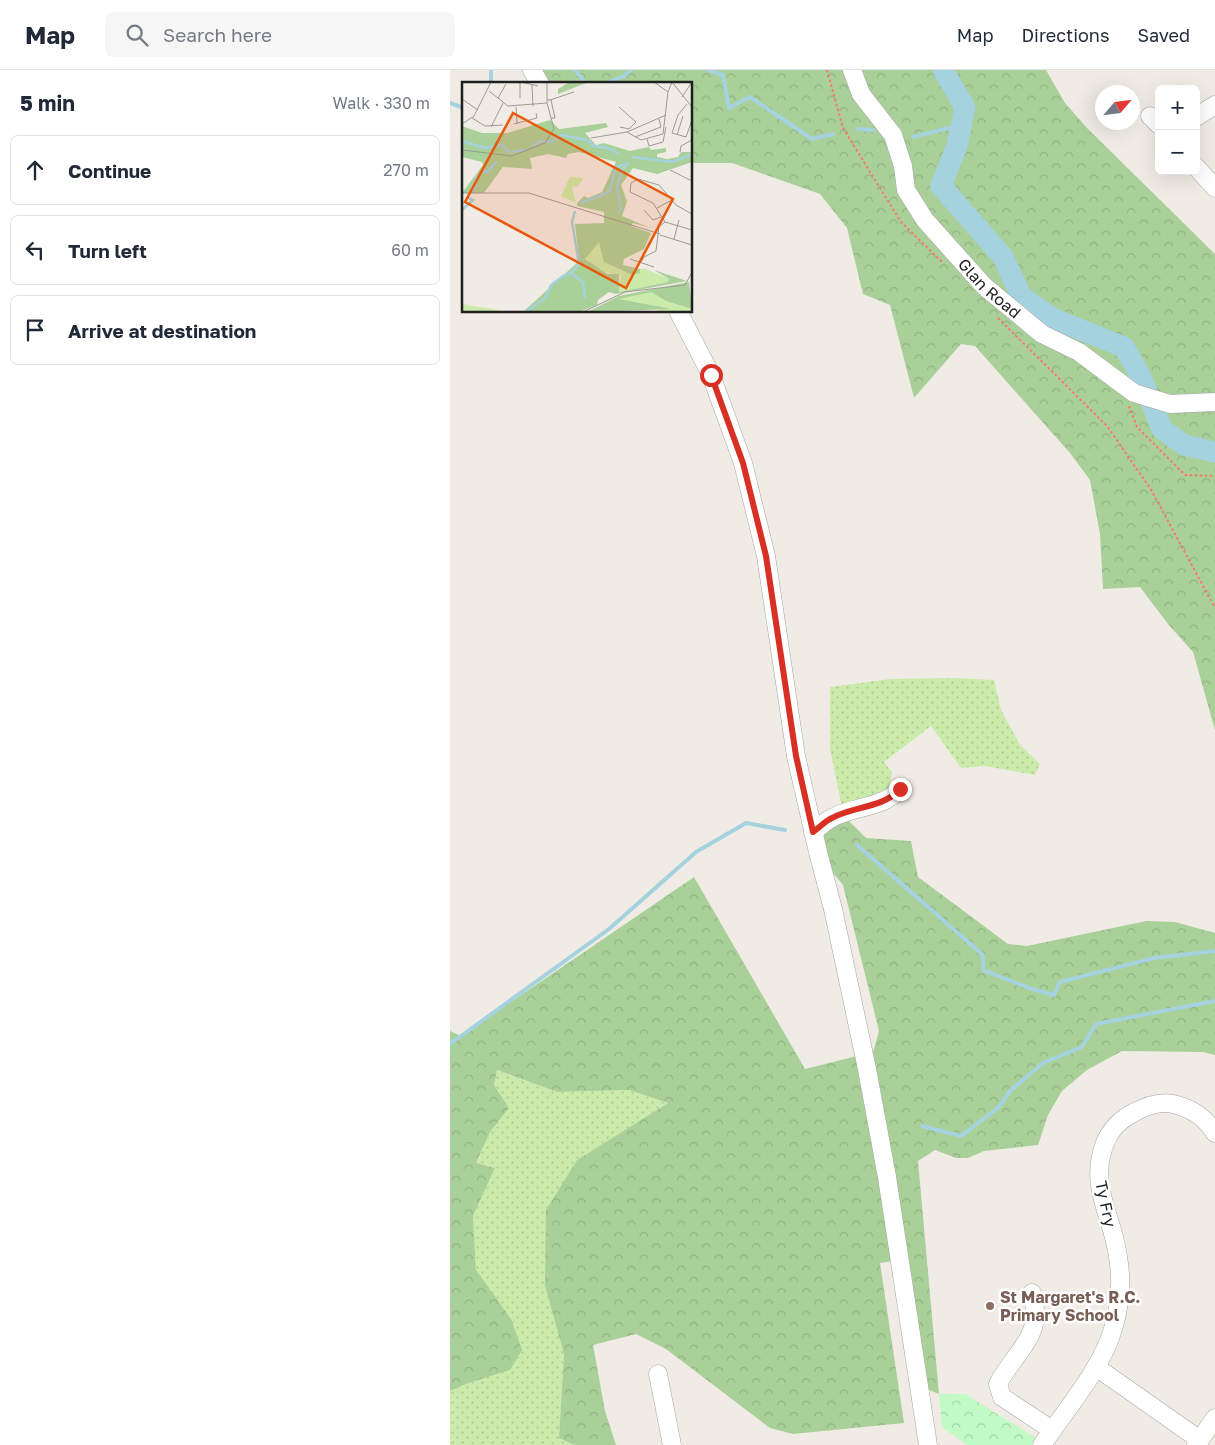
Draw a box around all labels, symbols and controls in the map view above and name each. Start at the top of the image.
search box [105,12,455,57]
text: Map [25,20,75,49]
icon: search [123,21,151,49]
text: Search here [163,23,272,46]
text: Map [957,24,993,46]
text: Directions [1021,24,1109,46]
text: Saved [1137,24,1190,46]
inset map [462,82,692,312]
north arrow [1095,85,1140,130]
map controls [1155,85,1200,175]
button: + [1155,85,1200,130]
text: 5 min [20,90,75,116]
text: Walk · 330 m [332,93,430,113]
button: − [1155,130,1200,175]
icon: ahead [21,156,49,184]
text: Continue [68,159,151,182]
text: 270 m [383,160,429,180]
icon: left [21,236,49,264]
text: Turn left [68,239,147,262]
text: 60 m [391,240,429,260]
street label: Glan Road [954,254,1025,322]
icon: arrive [21,316,49,344]
text: Arrive at destination [68,319,256,342]
route start [700,364,723,387]
route end [889,778,912,801]
street label: Ty Fry [1091,1179,1121,1229]
place label: St Margaret's R.C. Primary School [1000,1287,1141,1325]
marker: St Margaret's R.C. Primary School [984,1300,996,1312]

